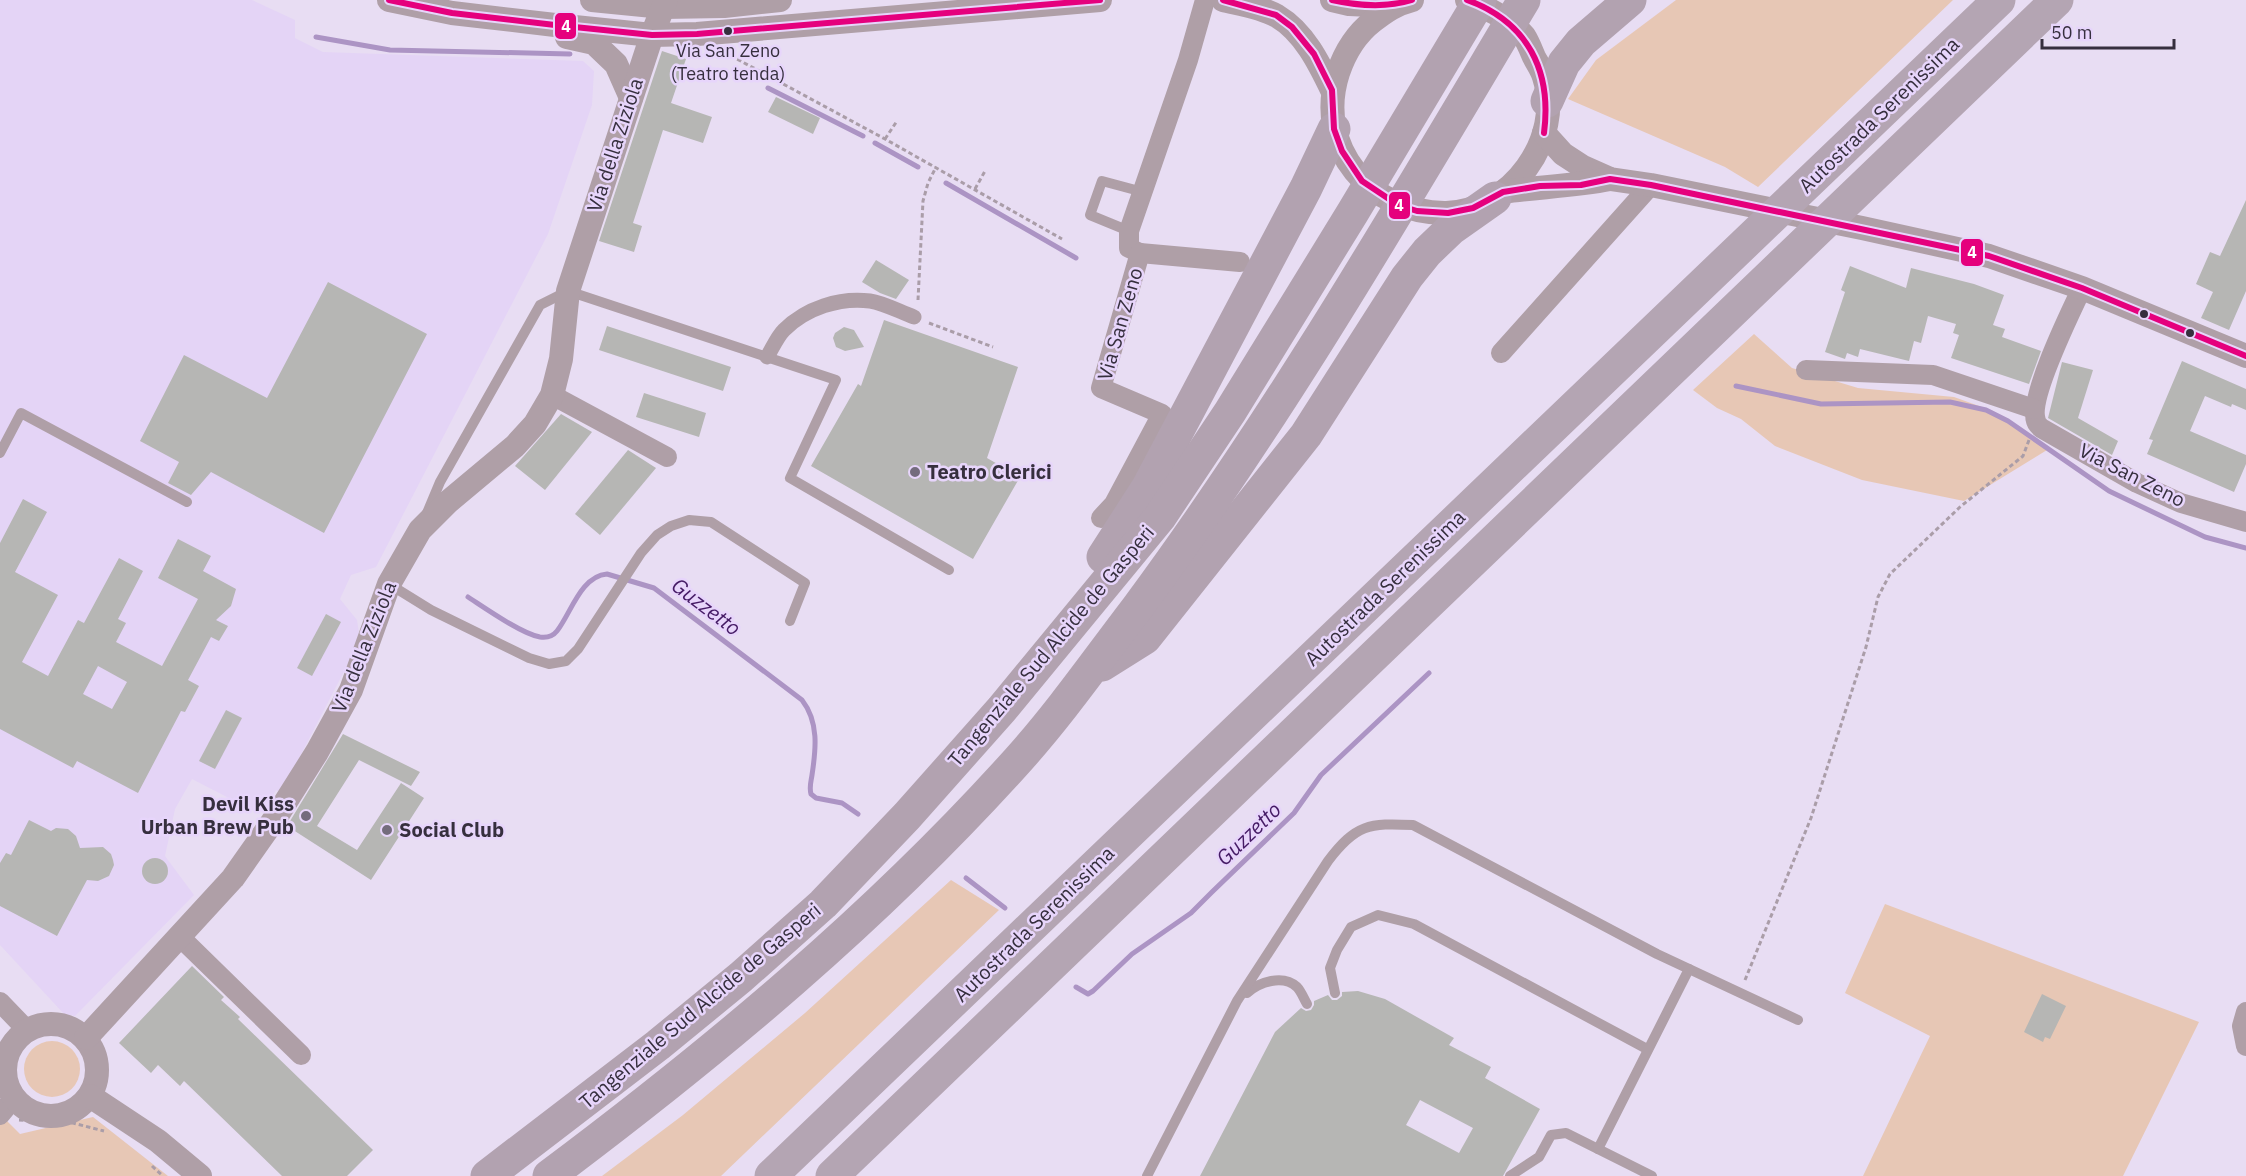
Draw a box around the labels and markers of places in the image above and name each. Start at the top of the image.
marker: Via San Zeno (Teatro tenda) [722,25,734,37]
place label: Via San Zeno (Teatro tenda) [671,39,785,85]
unlabelled marker [2138,308,2150,320]
unlabelled marker [2184,327,2196,339]
place label: Teatro Clerici [927,458,1052,485]
marker: Teatro Clerici [908,465,922,479]
place label: Devil Kiss Urban Brew Pub [141,790,294,840]
marker: Devil Kiss Urban Brew Pub [299,809,313,823]
place label: Social Club [399,816,504,843]
marker: Social Club [380,823,394,837]

